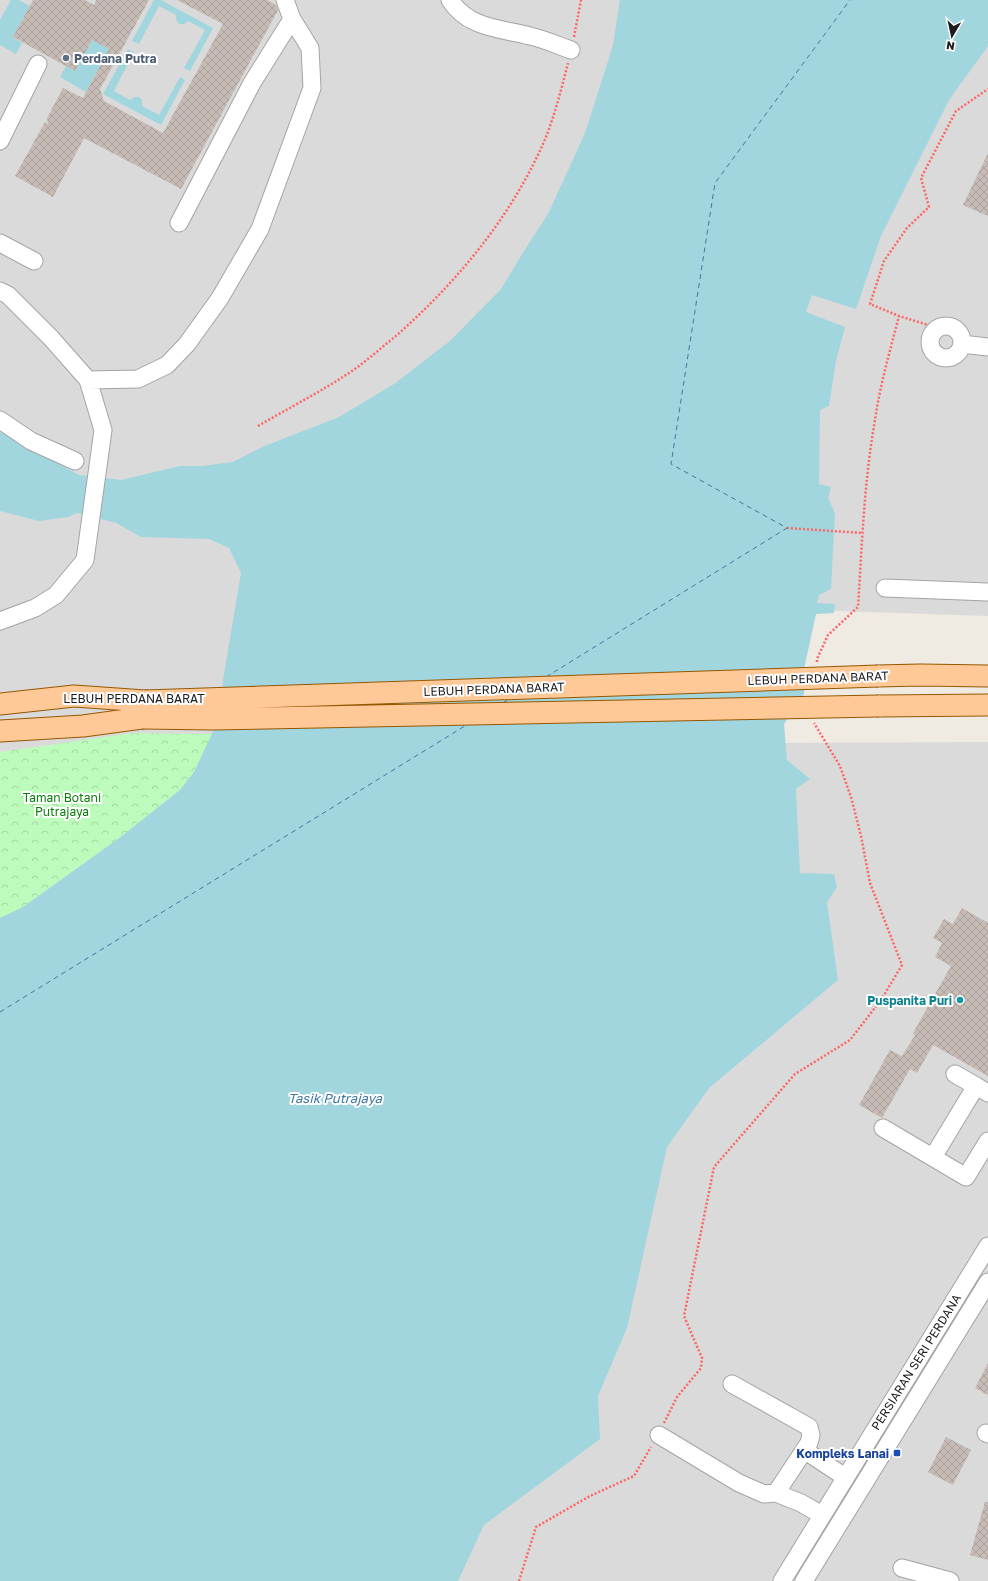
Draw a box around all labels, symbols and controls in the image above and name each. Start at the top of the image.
north arrow [932,16,972,56]
text: N [945,39,956,53]
place label: Perdana Putra [74,51,157,66]
marker: Perdana Putra [61,53,71,63]
street label: LEBUH PERDANA BARAT [747,668,889,688]
street label: LEBUH PERDANA BARAT [423,679,565,699]
street label: LEBUH PERDANA BARAT [63,691,205,706]
park label: Taman Botani Putrajaya [23,790,101,819]
place label: Puspanita Puri [867,993,952,1008]
marker: Puspanita Puri [955,995,965,1005]
water label: Tasik Putrajaya [288,1090,383,1106]
street label: PERSIARAN SERI PERDANA [868,1291,964,1433]
place label: Kompleks Lanai [796,1446,889,1461]
marker: Kompleks Lanai [892,1448,902,1458]

